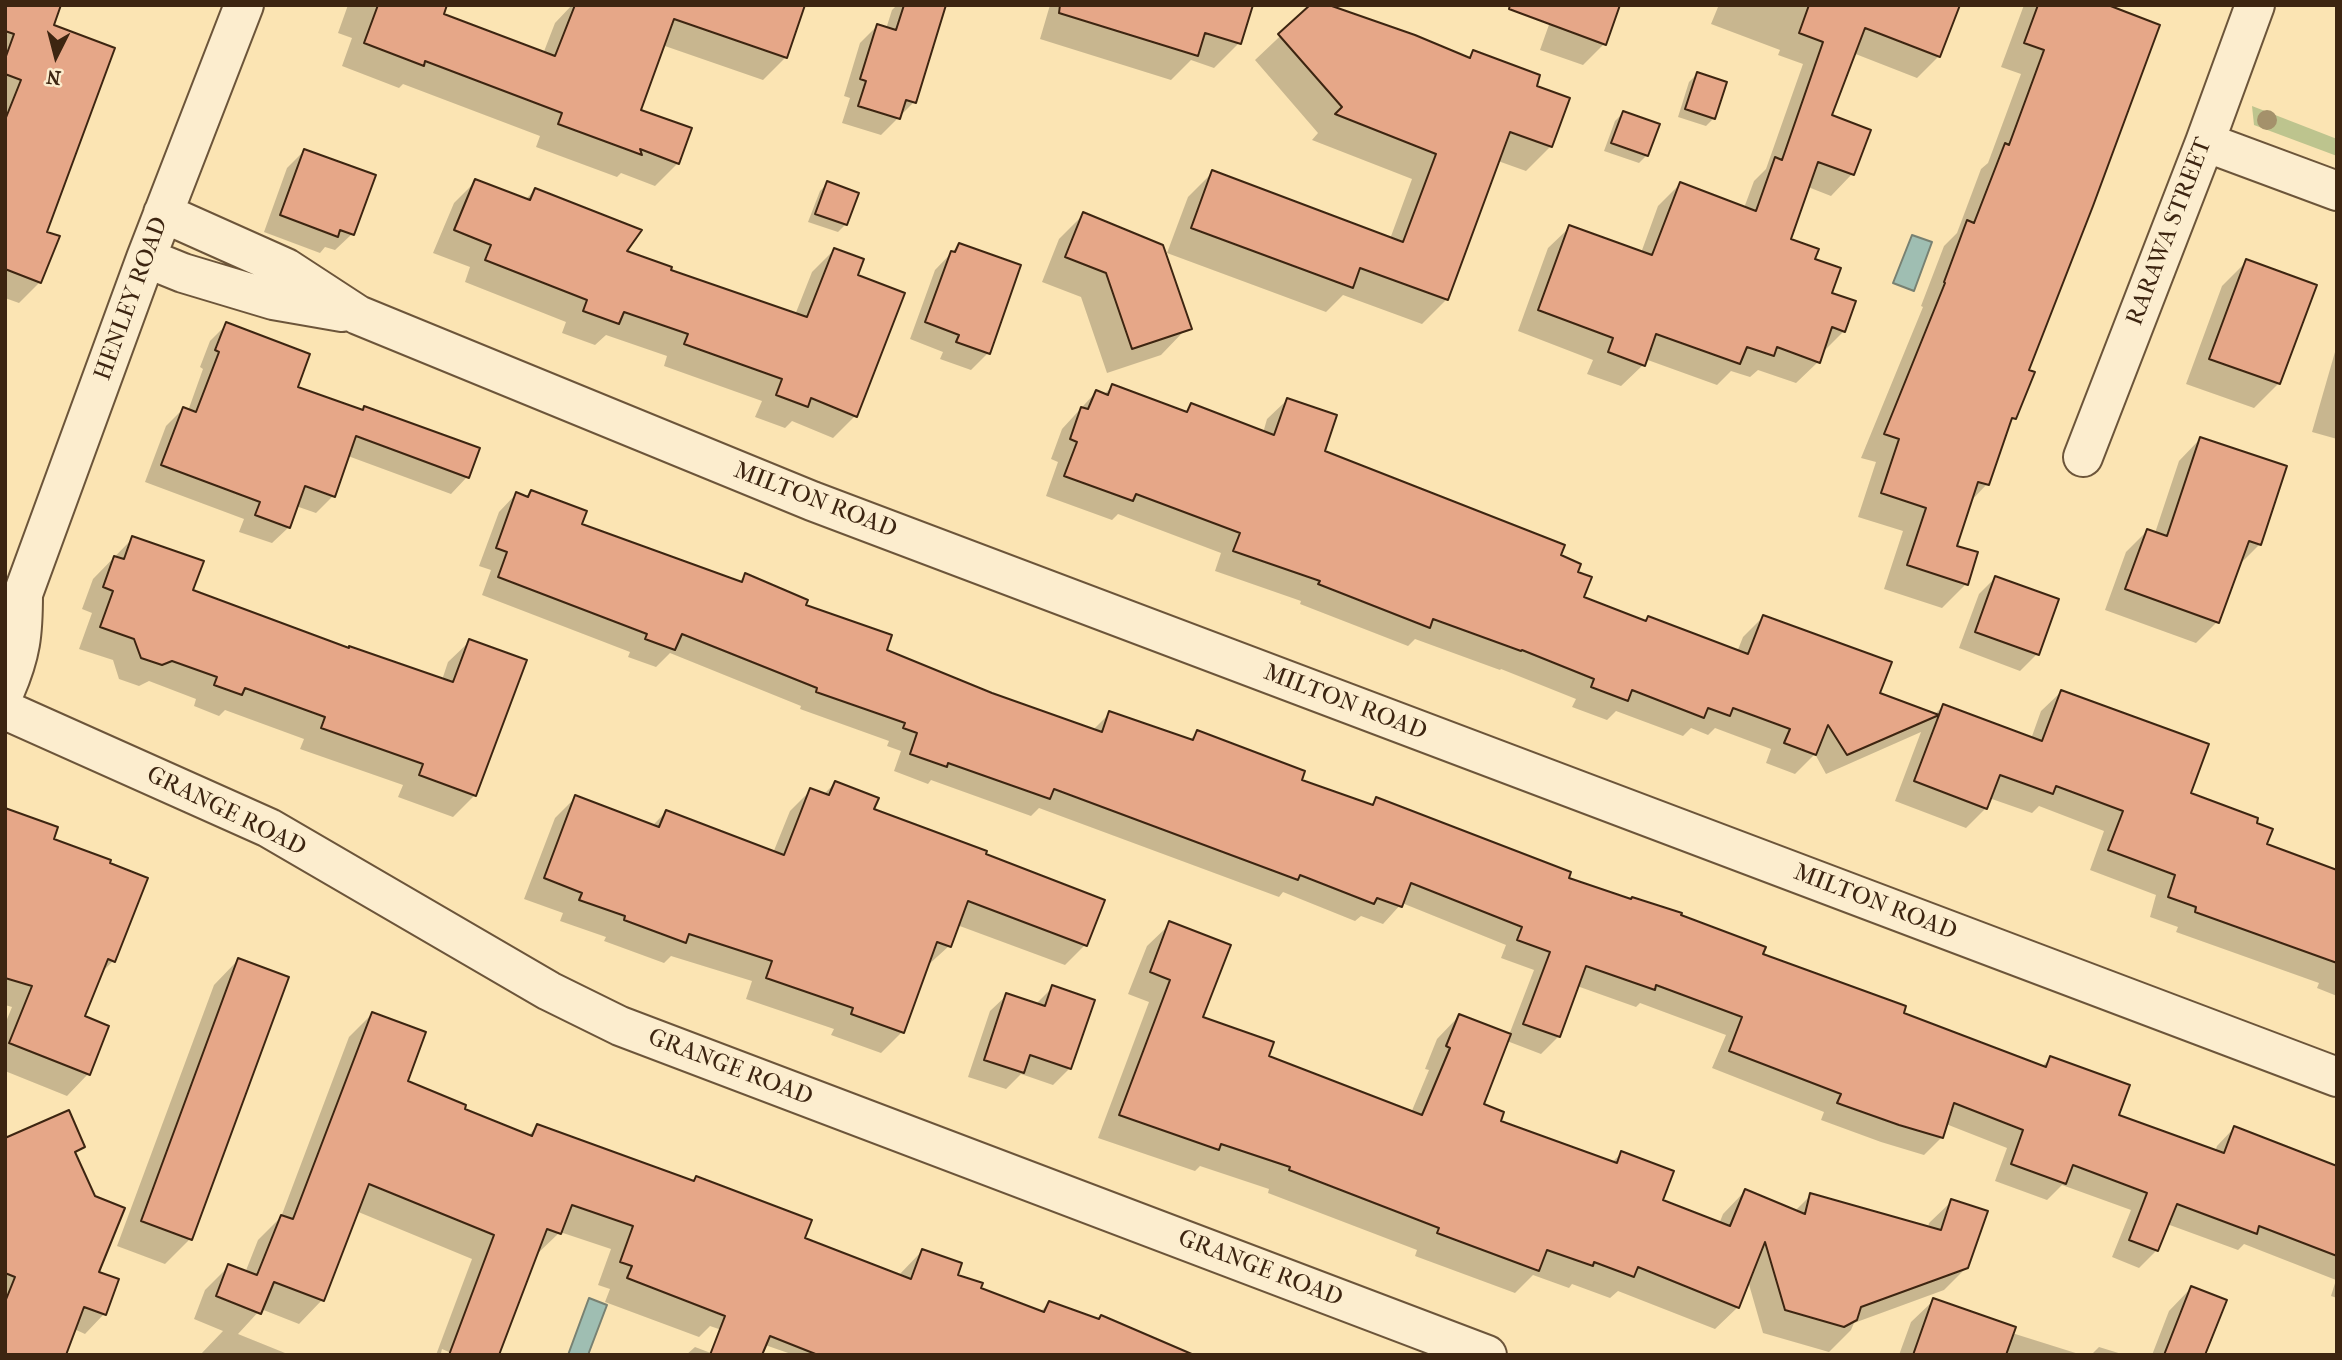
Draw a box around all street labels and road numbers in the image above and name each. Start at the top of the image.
street label: RARAWA STREET [2121,134,2219,330]
street label: HENLEY ROAD [89,213,175,385]
street label: MILTON ROAD [729,457,901,545]
street label: MILTON ROAD [1259,659,1431,747]
street label: GRANGE ROAD [142,761,310,863]
street label: MILTON ROAD [1789,859,1961,947]
street label: GRANGE ROAD [644,1023,816,1113]
street label: GRANGE ROAD [1174,1224,1346,1314]

